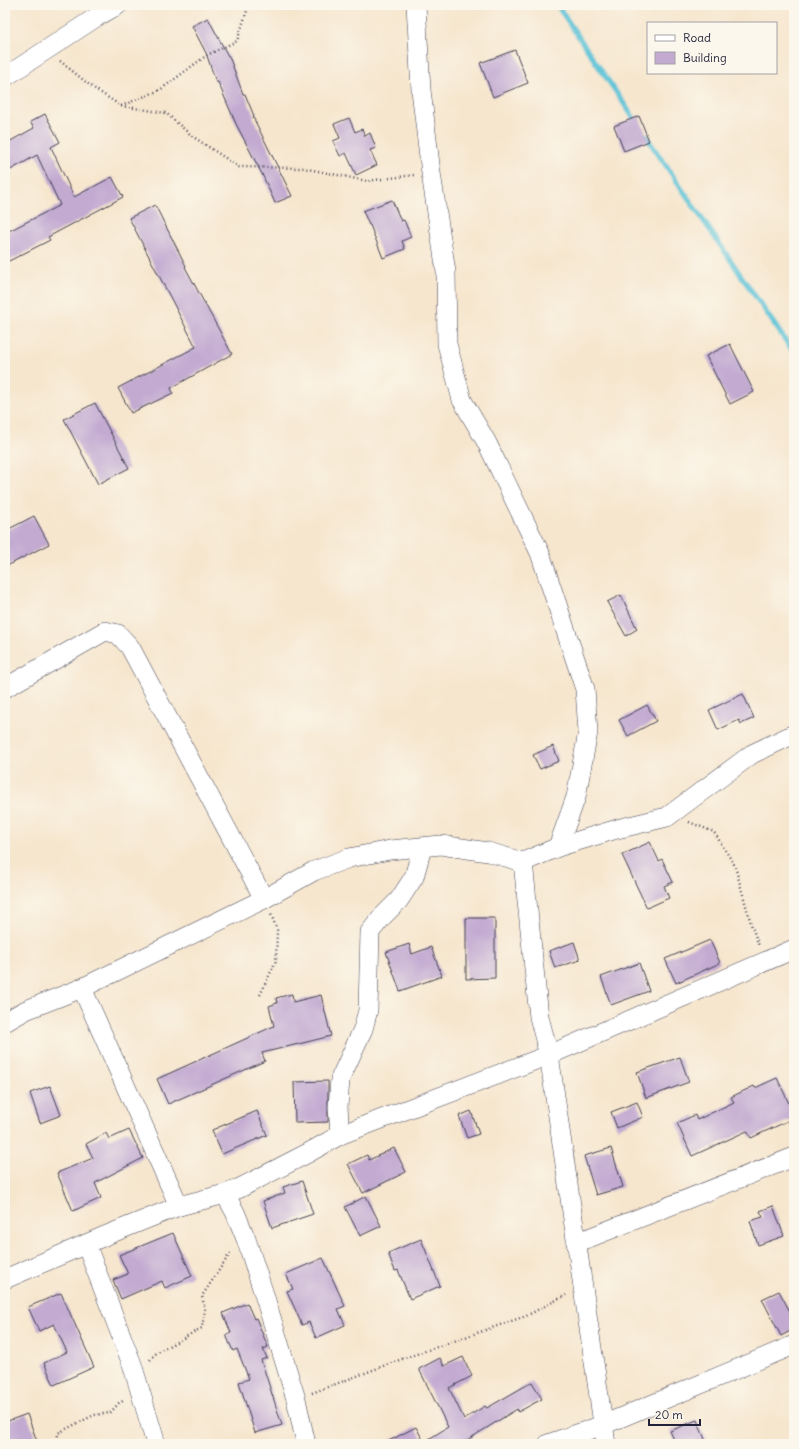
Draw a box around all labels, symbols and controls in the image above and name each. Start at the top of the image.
legend [647,22,777,74]
text: Road [683,30,711,45]
text: Building [683,50,727,65]
scale bar [649,1401,700,1427]
text: 20 m [655,1407,683,1422]

